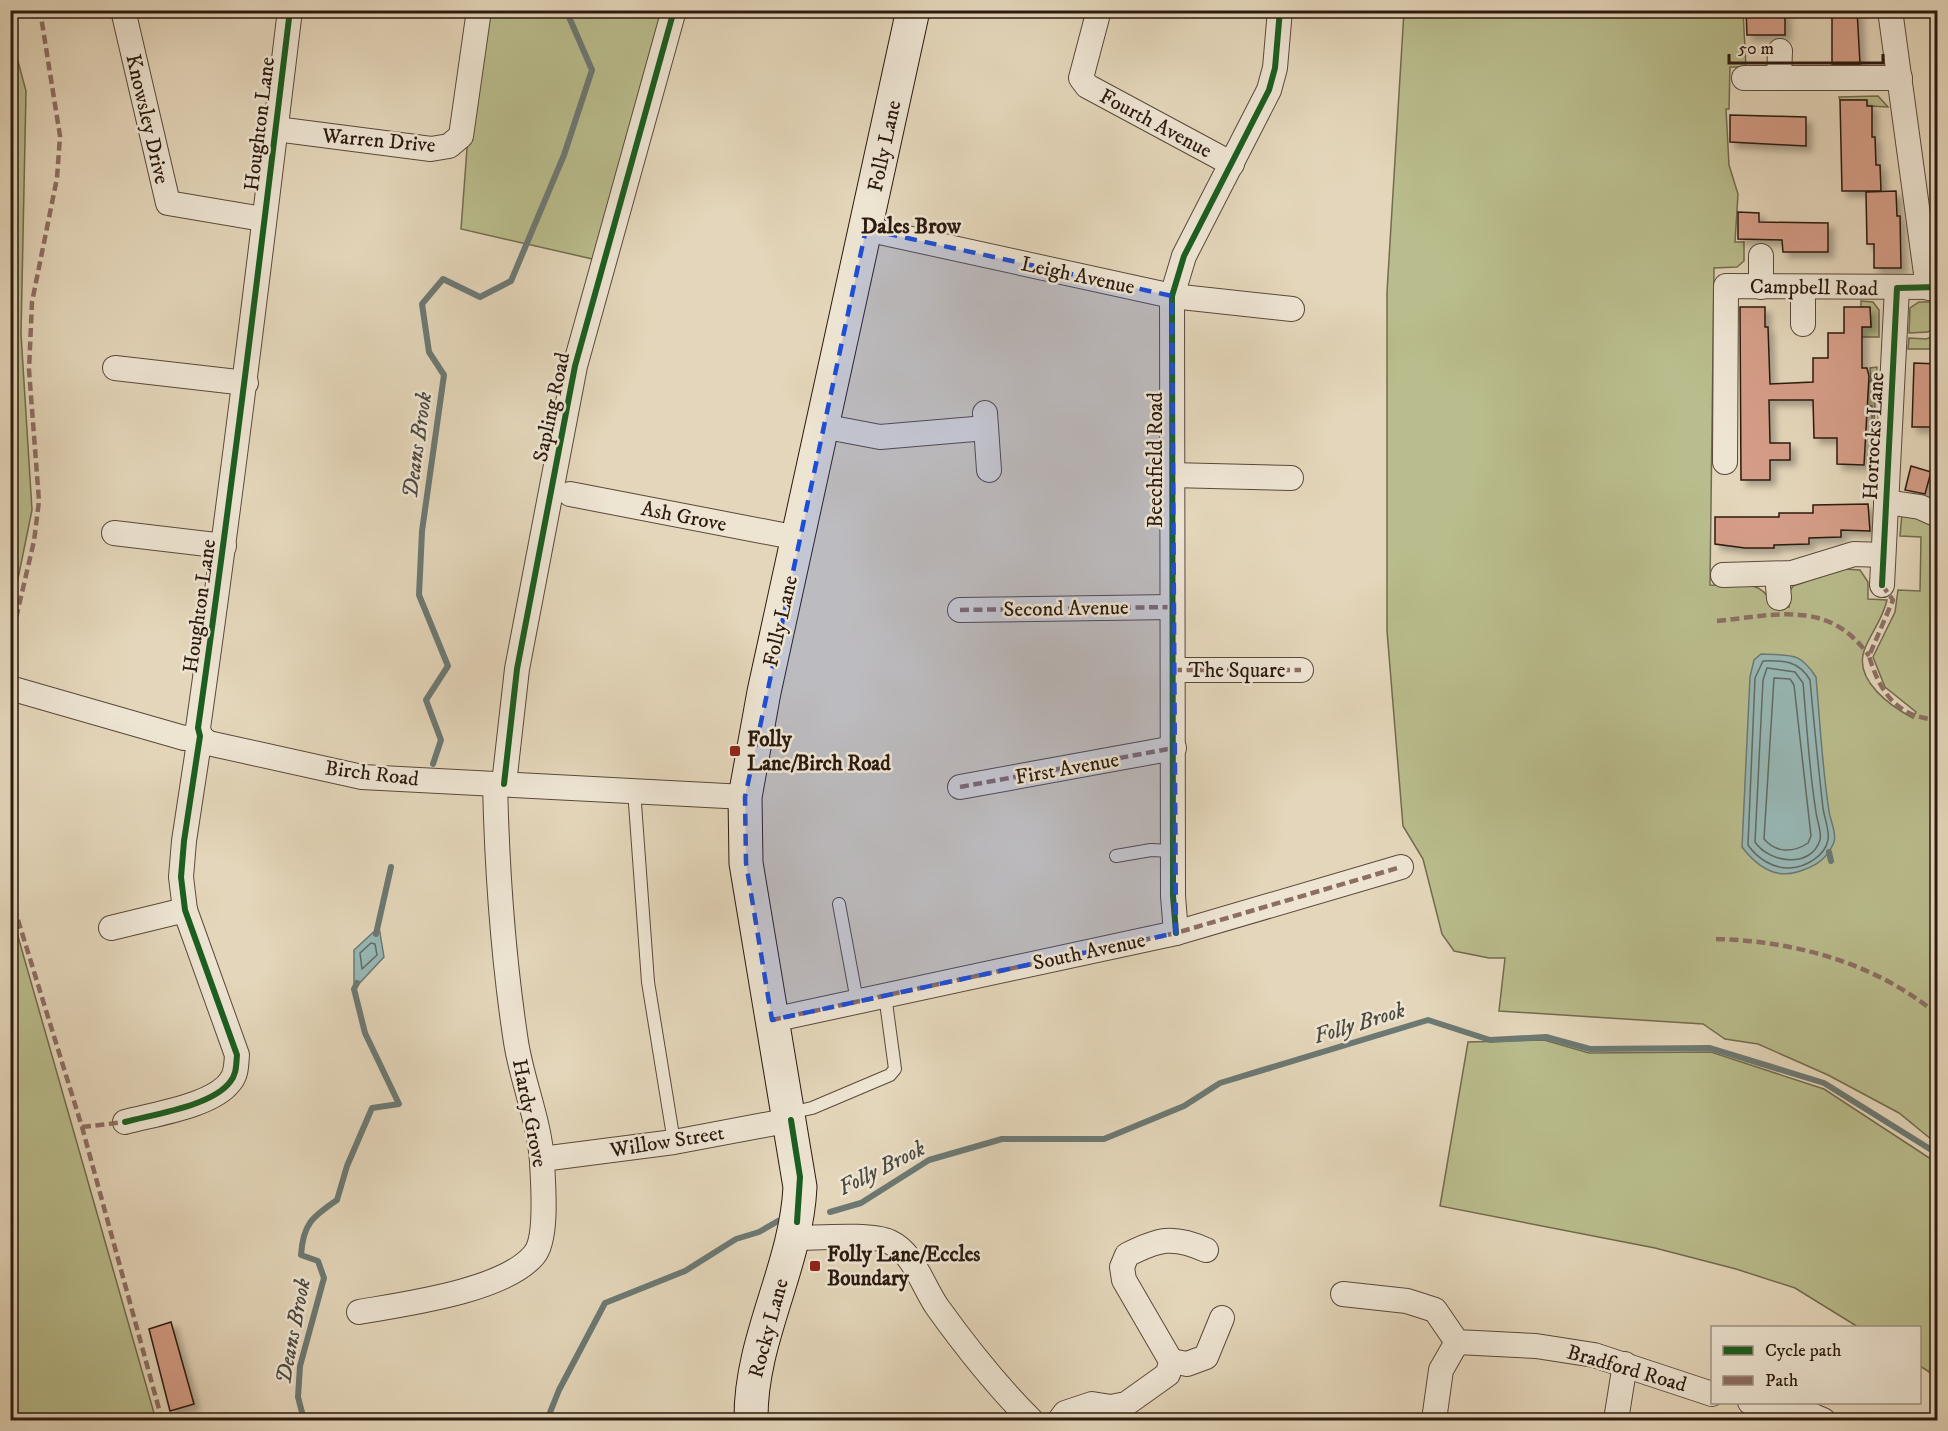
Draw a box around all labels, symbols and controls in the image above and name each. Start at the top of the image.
scale bar [1729,27,1884,65]
text: 50 m [1738,38,1774,60]
street label: Knowsley Drive [119,52,175,187]
street label: Houghton Lane [239,55,281,193]
street label: Fourth Avenue [1095,83,1216,164]
street label: Folly Lane [863,98,907,194]
street label: Warren Drive [320,123,437,159]
district label: Dales Brow [861,213,962,240]
street label: Leigh Avenue [1019,251,1137,301]
street label: Campbell Road [1750,274,1879,302]
street label: Sapling Road [528,350,576,464]
street label: Horrocks Lane [1858,371,1890,501]
water label: Deans Brook [397,390,438,500]
street label: Beechfield Road [1143,391,1169,528]
street label: Ash Grove [639,496,729,538]
street label: Houghton Lane [178,537,222,675]
street label: Folly Lane [758,573,804,669]
street label: Second Avenue [1003,595,1129,623]
street label: The Square [1188,658,1286,684]
place label: Folly Lane/Birch Road [747,727,891,777]
marker: Folly Lane/Birch Road [728,744,742,758]
street label: First Avenue [1013,747,1121,791]
street label: Birch Road [323,755,421,793]
street label: South Avenue [1031,927,1148,977]
water label: Folly Brook [1310,997,1409,1050]
street label: Hardy Grove [506,1057,552,1170]
street label: Willow Street [607,1120,726,1164]
water label: Folly Brook [834,1135,930,1202]
place label: Folly Lane/Eccles Boundary [827,1242,980,1292]
marker: Folly Lane/Eccles Boundary [808,1259,822,1273]
water label: Deans Brook [270,1275,317,1386]
street label: Rocky Lane [743,1276,795,1381]
legend [1711,1326,1921,1404]
street label: Bradford Road [1564,1339,1690,1399]
text: Cycle path [1765,1340,1842,1362]
text: Path [1765,1370,1799,1392]

